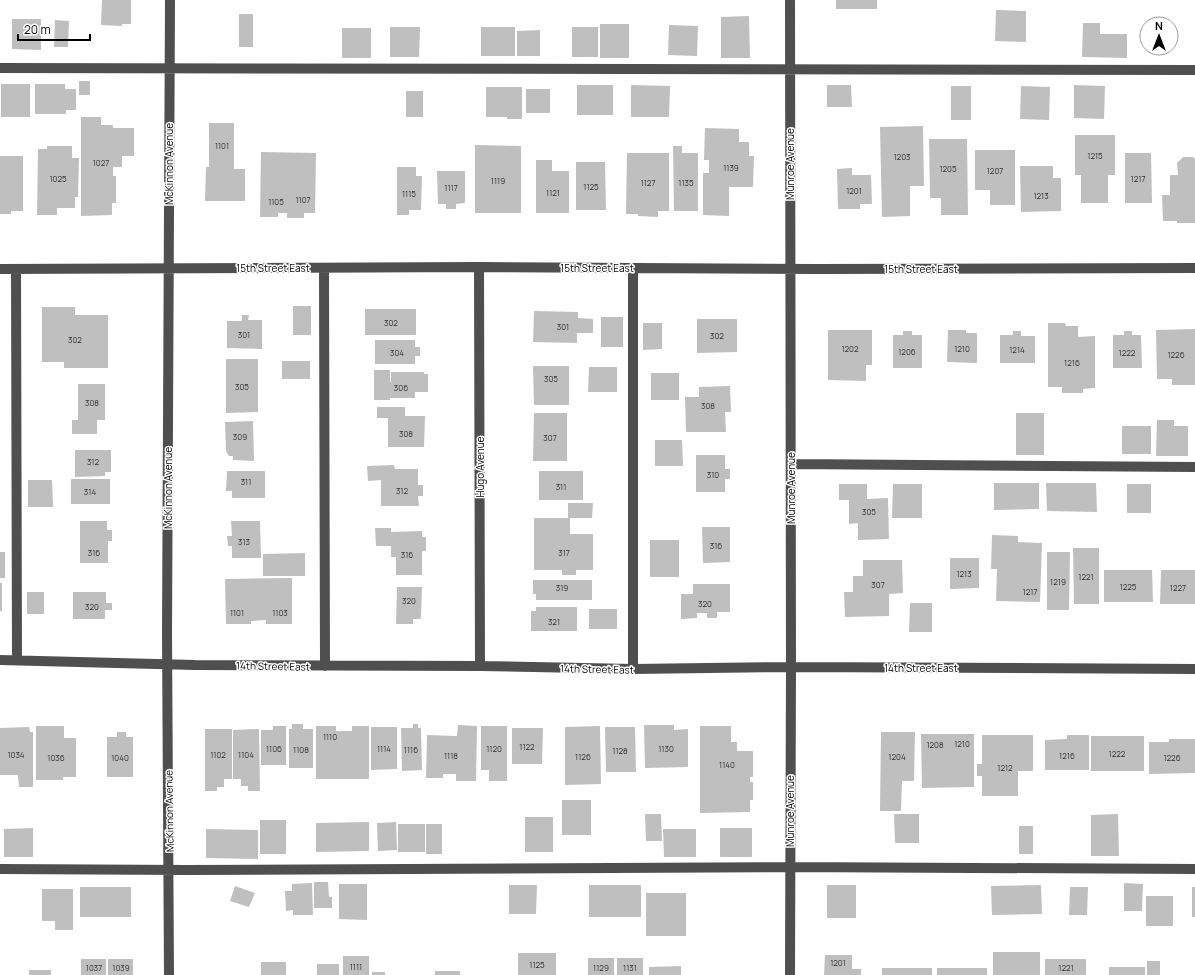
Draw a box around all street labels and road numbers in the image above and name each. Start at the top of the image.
street label: McKinnon Avenue [162,123,176,205]
street label: Munroe Avenue [783,128,797,200]
street label: 15th Street East [236,261,310,275]
street label: 15th Street East [560,261,634,275]
street label: 15th Street East [884,262,958,276]
street label: Hugo Avenue [473,436,487,497]
street label: McKinnon Avenue [161,447,175,529]
street label: Munroe Avenue [784,452,798,524]
street label: 14th Street East [236,658,310,674]
street label: 14th Street East [560,661,634,677]
street label: 14th Street East [884,661,958,675]
street label: McKinnon Avenue [161,770,177,852]
street label: Munroe Avenue [783,775,797,847]

